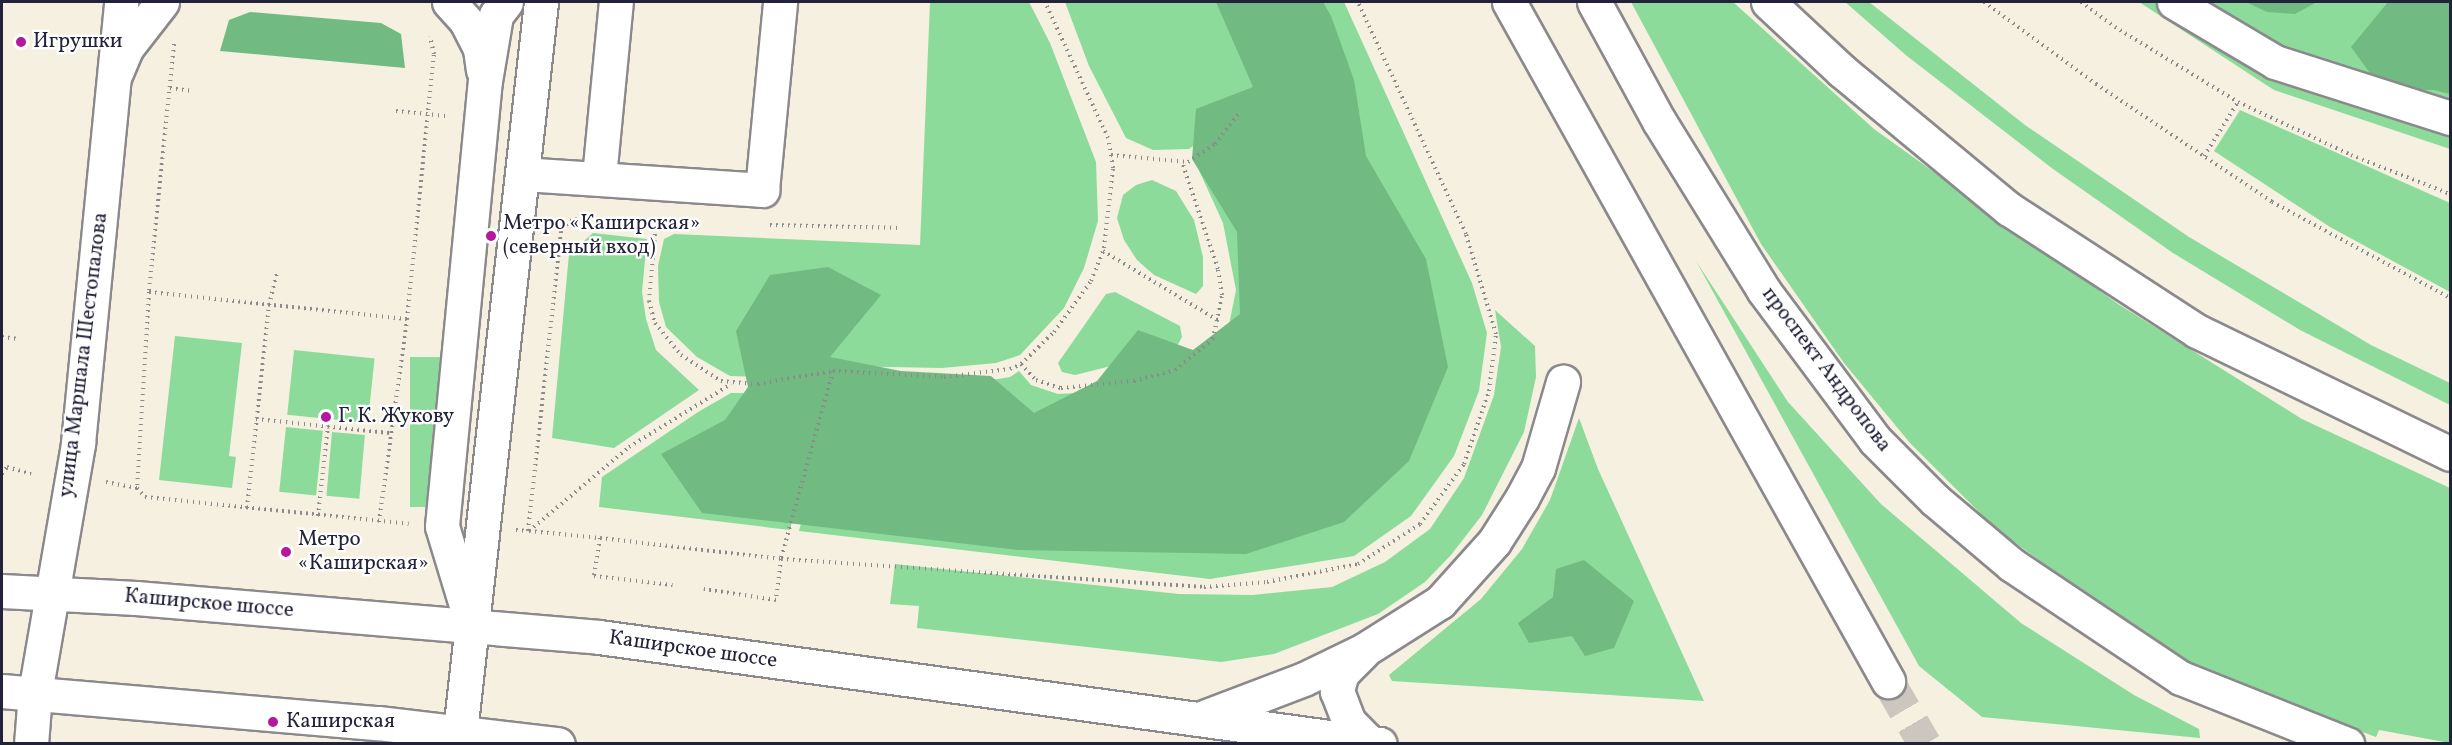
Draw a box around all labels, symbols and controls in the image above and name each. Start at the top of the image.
place label: Игрушки [33,29,123,55]
marker: Игрушки [14,35,28,49]
street label: улица Маршала Шестопалова [54,211,114,499]
place label: Метро «Каширская» (северный вход) [503,211,700,261]
marker: Метро «Каширская» (северный вход) [484,229,498,243]
street label: проспект Андропова [1756,283,1896,457]
place label: Г. К. Жукову [338,404,454,430]
marker: Г. К. Жукову [319,410,333,424]
place label: Метро «Каширская» [298,527,429,577]
marker: Метро «Каширская» [279,545,293,559]
street label: Каширское шоссе [123,584,295,624]
street label: Каширское шоссе [607,626,779,674]
place label: Каширская [286,709,395,735]
marker: Каширская [264,713,282,731]

